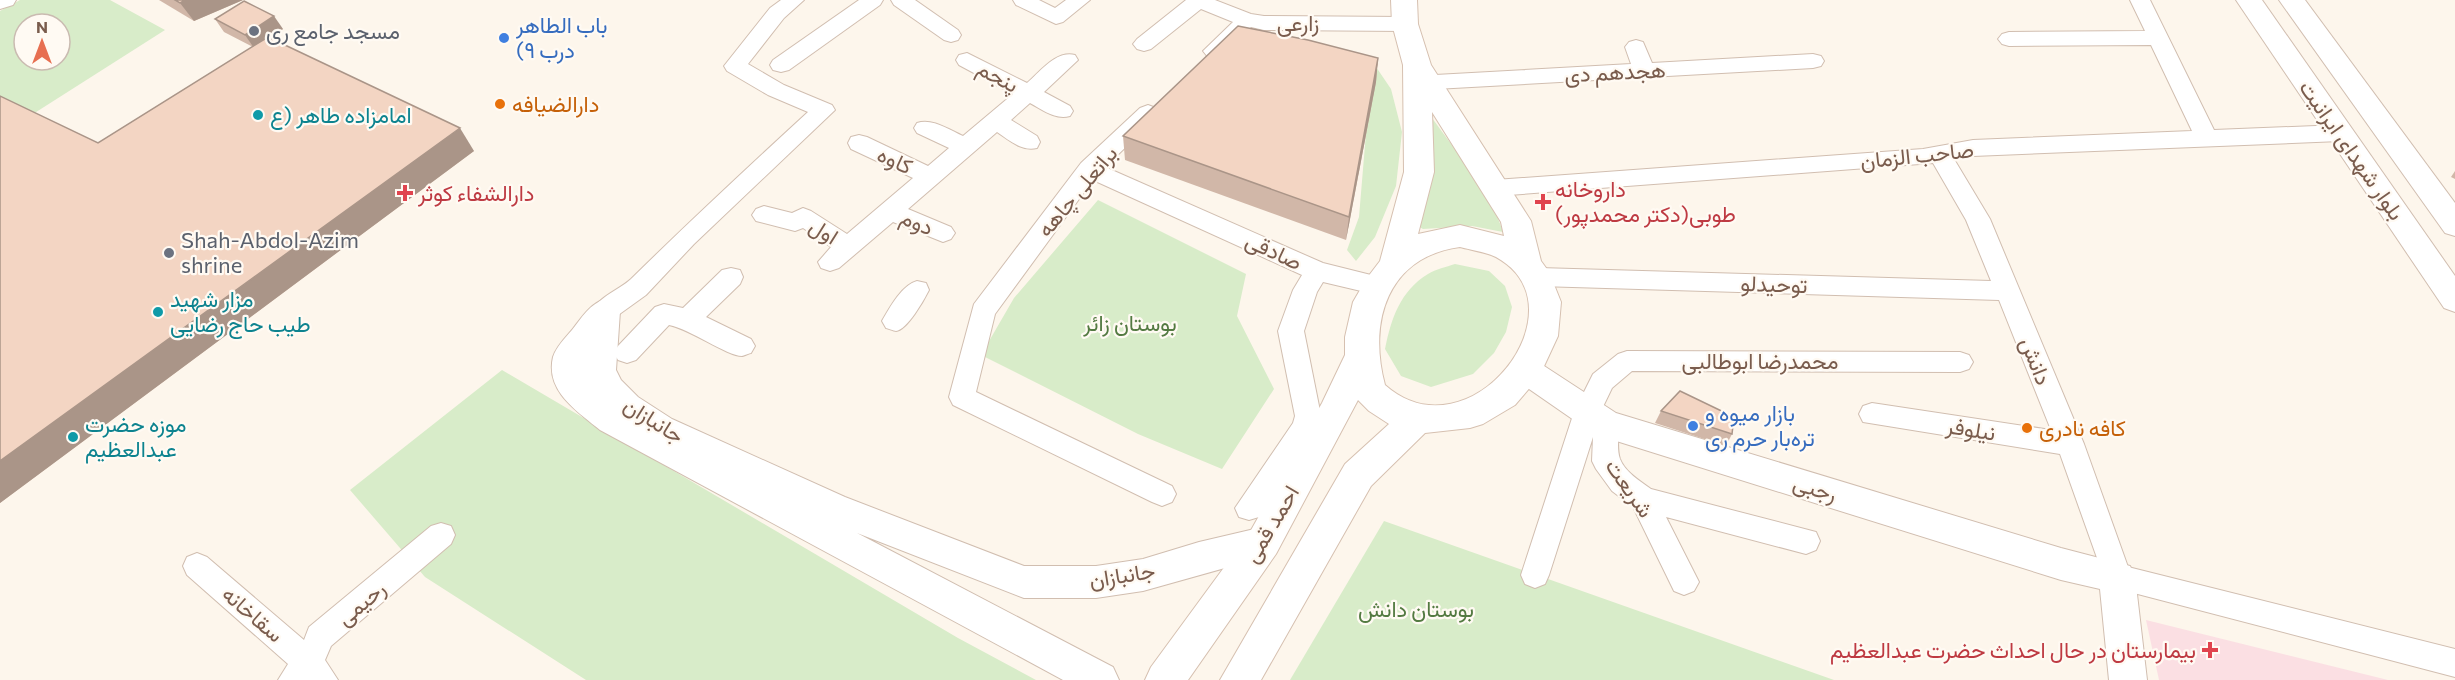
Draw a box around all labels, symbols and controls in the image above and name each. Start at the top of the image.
street label: زارعی [1277,9,1319,37]
place label: باب الطاهر (درب ۹ [515,11,608,64]
north arrow [12,12,72,72]
text: N [36,17,48,36]
place label: مسجد جامع ری [266,17,400,46]
marker: مسجد جامع ری [247,24,261,38]
marker: باب الطاهر (درب ۹ [497,31,511,45]
street label: پنجم [972,53,1024,99]
street label: هجدهم دی [1564,55,1666,90]
street label: بلوار شهدای ایرانیت [2293,75,2411,225]
place label: دارالضیافه [512,90,599,118]
marker: دارالضیافه [493,97,507,111]
place label: امامزاده طاهر (ع [270,101,412,130]
marker: امامزاده طاهر (ع [251,108,265,122]
street label: صاحب الزمان [1859,135,1975,175]
street label: کاوه [873,140,917,180]
street label: براتعلی چاهه [1031,140,1124,243]
place label: داروخانه طوبی(دکتر محمدپور) [1555,175,1736,229]
place label: دارالشفاء کوثر [417,179,534,207]
marker: دارالشفاء کوثر [396,184,414,202]
marker: داروخانه طوبی(دکتر محمدپور) [1536,195,1550,209]
street label: دوم [896,203,938,242]
street label: اول [804,211,844,251]
place label: Shah-Abdol-Azim shrine [181,226,359,278]
street label: صادقی [1241,226,1307,276]
marker: Shah-Abdol-Azim shrine [162,246,176,260]
street label: توحیدلو [1740,269,1808,299]
place label: مزار شهید طیب حاج رضایی [170,285,311,339]
marker: مزار شهید طیب حاج رضایی [151,305,165,319]
park label: بوستان زائر [1082,309,1177,337]
street label: دانش [2014,333,2058,389]
street label: محمدرضا ابوطالبی [1682,347,1838,375]
street label: جانبازان [619,391,689,449]
place label: بازار میوه و تره‌بار حرم ری [1705,399,1815,453]
place label: موزه حضرت عبدالعظیم [85,410,186,464]
street label: نیلوفر [1943,411,1998,447]
place label: کافه نادری [2039,414,2126,442]
marker: بازار میوه و تره‌بار حرم ری [1686,419,1700,433]
marker: کافه نادری [2020,421,2034,435]
marker: موزه حضرت عبدالعظیم [66,430,80,444]
street label: شریعت [1600,453,1660,523]
street label: رجبی [1790,468,1840,508]
street label: احمد قمی [1237,480,1305,568]
street label: جانبازان [1087,556,1157,594]
street label: رحیمی [331,574,391,632]
street label: سقاخانه [217,580,289,648]
park label: بوستان دانش [1358,595,1474,623]
place label: بیمارستان در حال احداث حضرت عبدالعظیم [1830,636,2196,665]
marker: بیمارستان در حال احداث حضرت عبدالعظیم [2201,641,2219,659]

